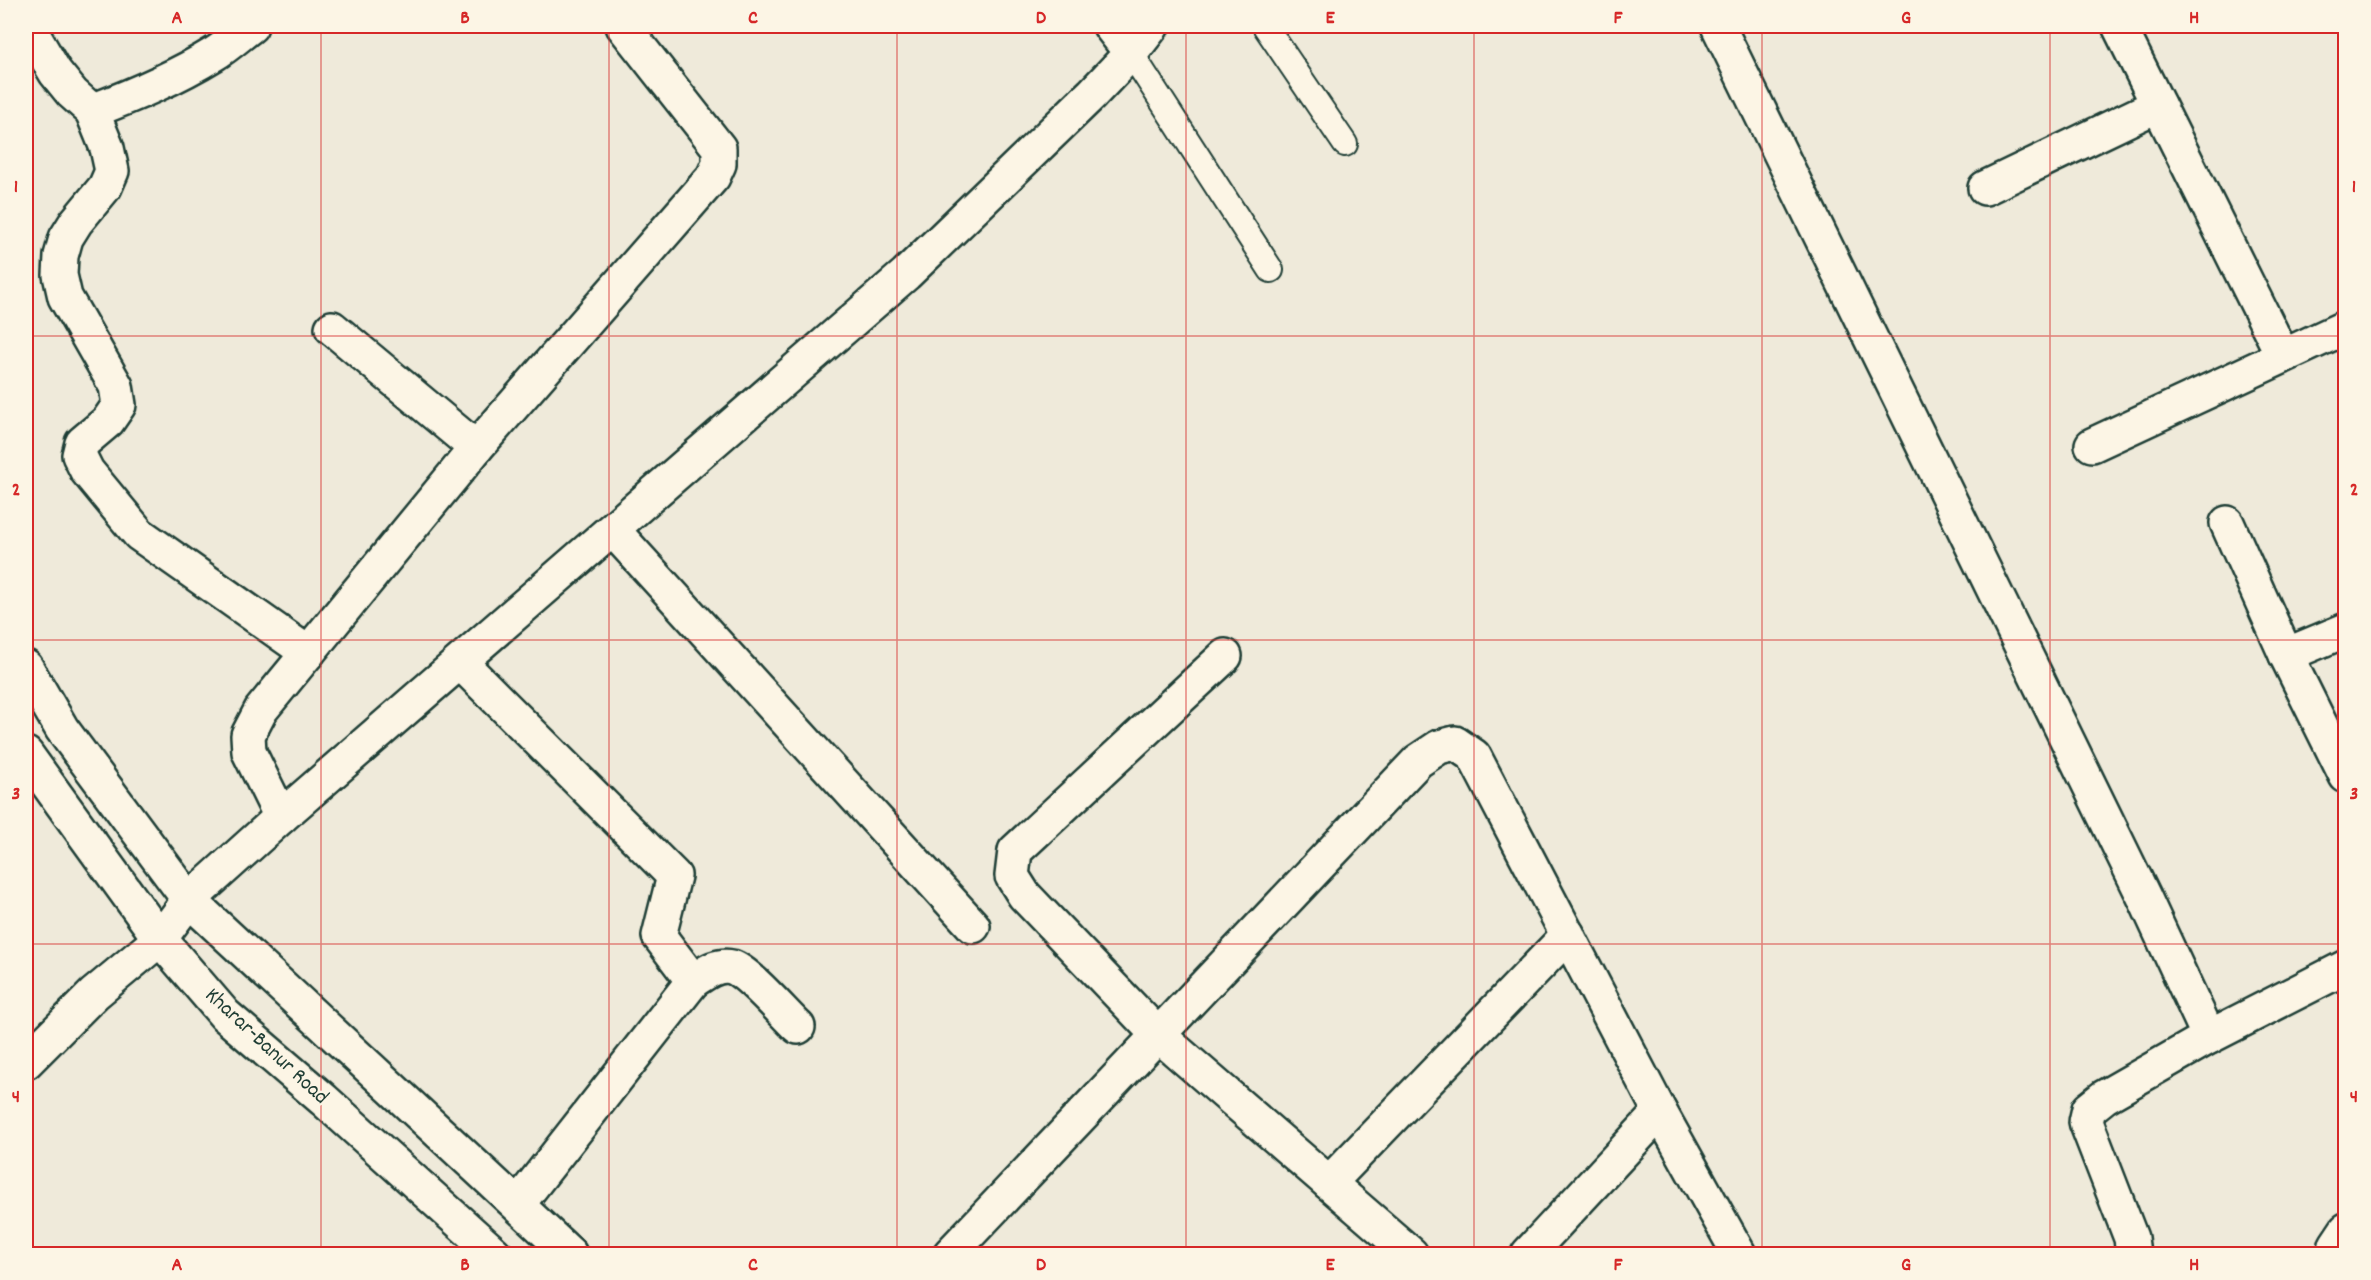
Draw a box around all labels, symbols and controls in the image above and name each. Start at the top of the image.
text: A [172,5,183,33]
text: B [460,5,470,33]
text: C [748,5,758,33]
text: D [1036,5,1047,33]
text: E [1325,5,1335,33]
text: F [1614,5,1624,33]
text: G [1901,5,1911,33]
text: H [2189,5,2199,33]
text: 1 [14,174,18,202]
text: 1 [2352,174,2356,202]
text: 2 [12,477,20,505]
text: 2 [2350,477,2358,505]
text: 3 [12,781,20,809]
text: 3 [2350,781,2358,809]
street label: Kharar-Banur Road [197,981,335,1113]
text: 4 [12,1084,20,1112]
text: 4 [2350,1084,2358,1112]
text: A [172,1252,183,1280]
text: B [460,1252,470,1280]
text: C [748,1252,758,1280]
text: D [1036,1252,1047,1280]
text: E [1325,1252,1335,1280]
text: F [1614,1252,1624,1280]
text: G [1901,1252,1911,1280]
text: H [2189,1252,2199,1280]

